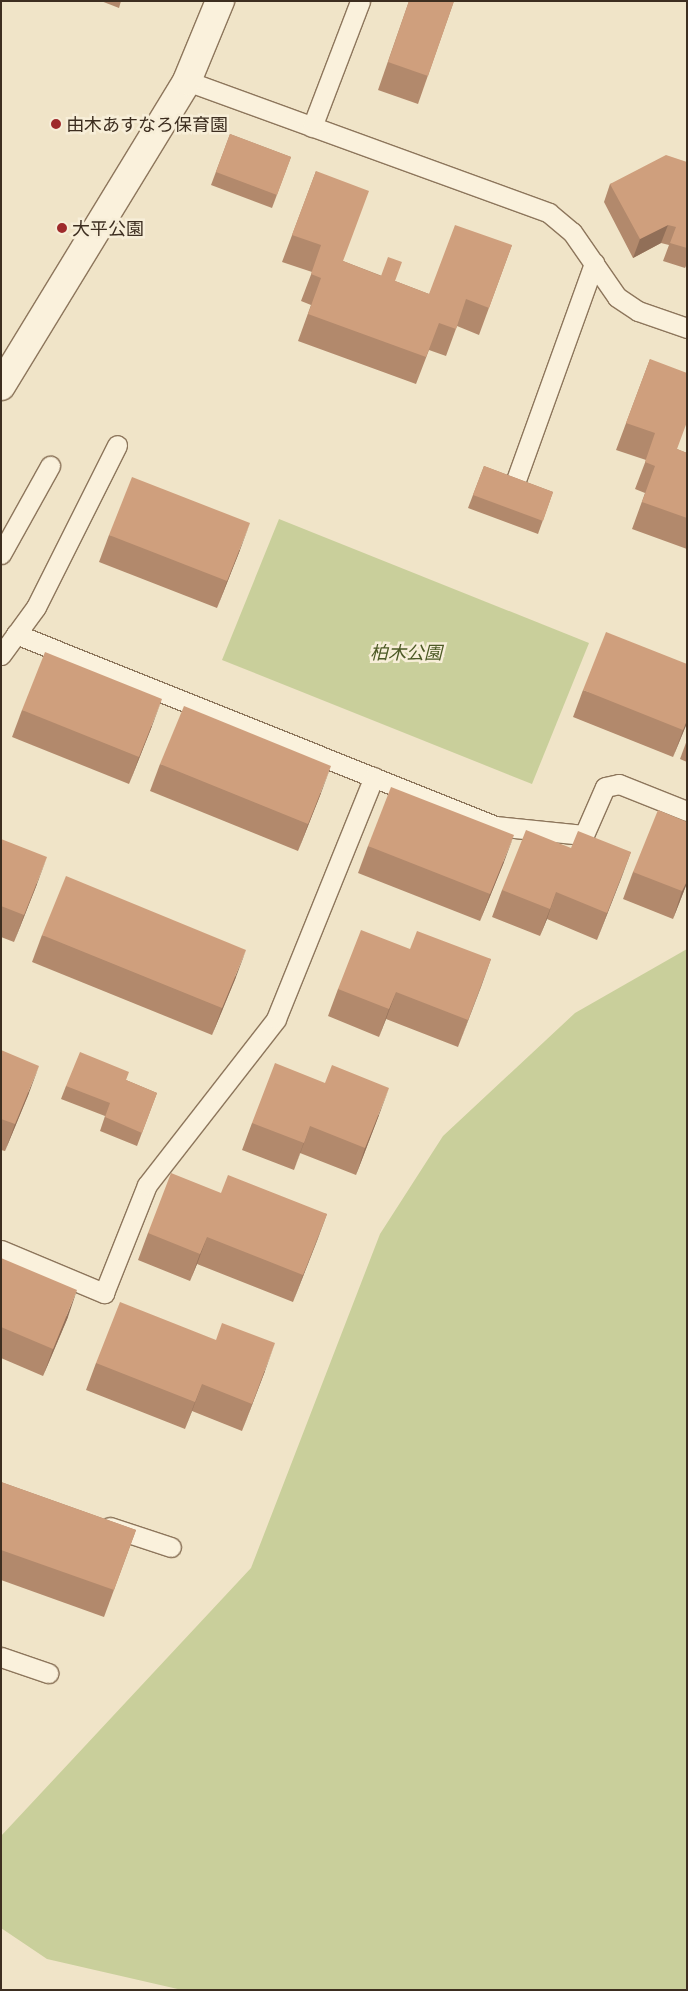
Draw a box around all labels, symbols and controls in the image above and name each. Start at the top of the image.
place label: 由木あすなろ保育園 [66,113,228,135]
marker: 由木あすなろ保育園 [50,118,62,130]
place label: 大平公園 [72,217,144,239]
marker: 大平公園 [56,222,68,234]
park label: 柏木公園 [370,641,442,663]

